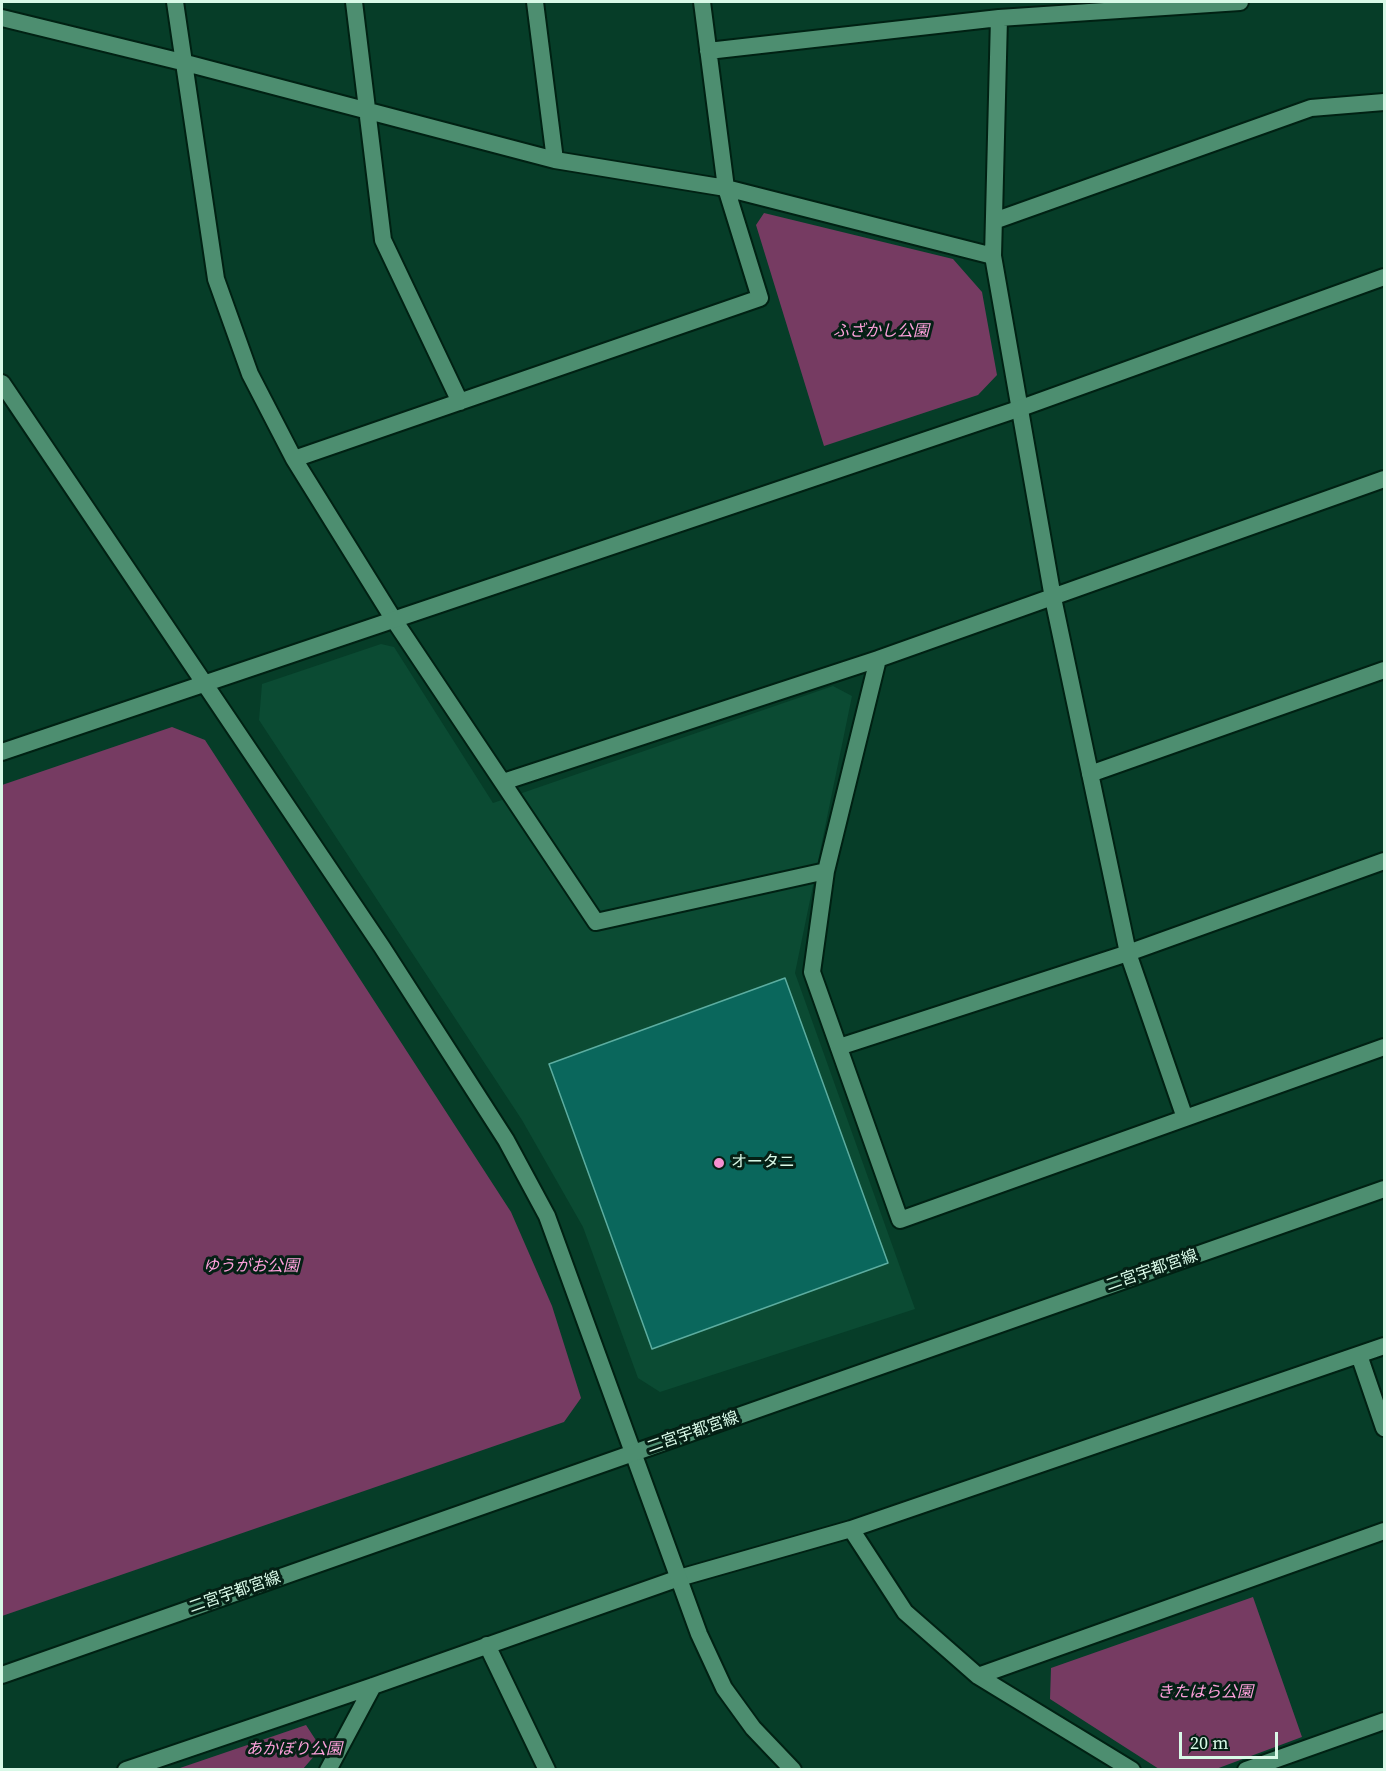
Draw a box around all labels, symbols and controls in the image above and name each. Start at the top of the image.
park label: ふざかし公園 [833,322,929,342]
place label: オータニ [731,1153,795,1173]
marker: オータニ [712,1156,726,1170]
street label: 二宮宇都宮線 [1103,1246,1201,1296]
park label: ゆうがお公園 [203,1257,299,1277]
street label: 二宮宇都宮線 [644,1408,742,1458]
street label: 二宮宇都宮線 [186,1568,284,1618]
park label: きたはら公園 [1157,1683,1253,1703]
scale bar [1182,1720,1281,1758]
text: 20 m [1190,1730,1228,1755]
park label: あかぼり公園 [246,1740,342,1760]

